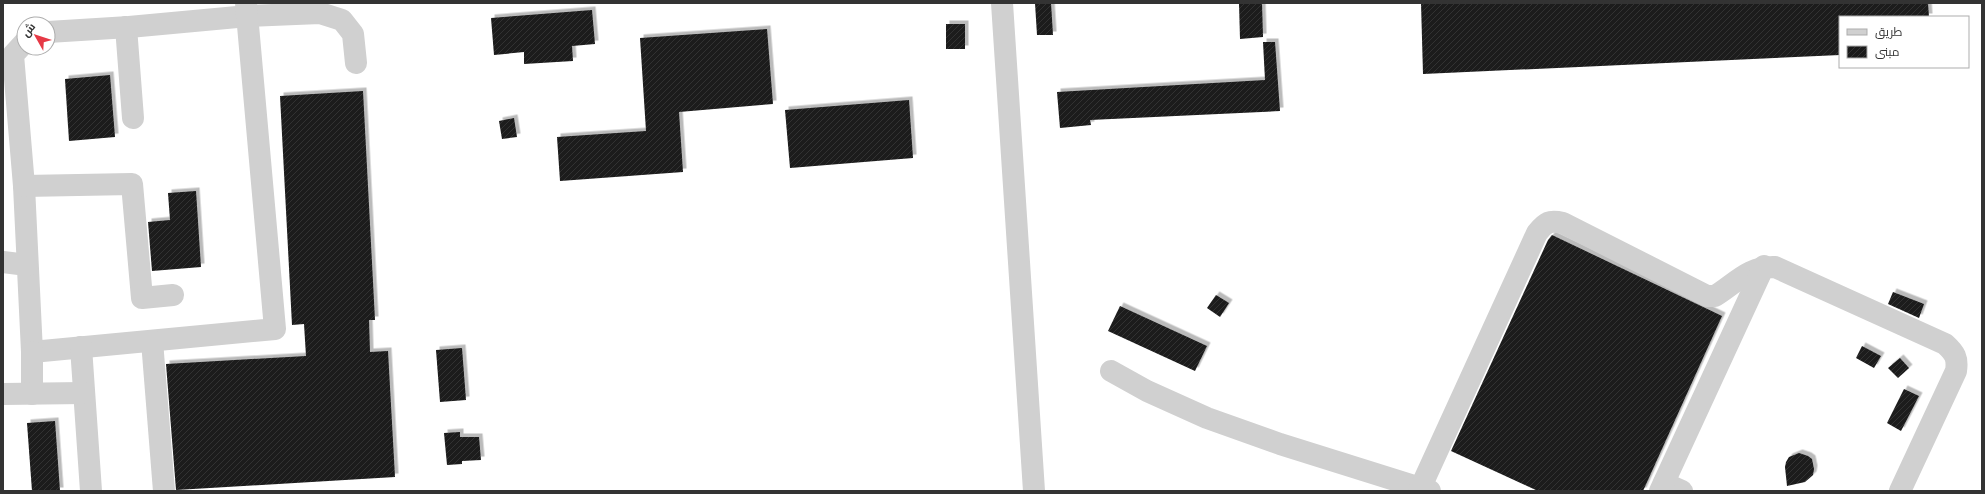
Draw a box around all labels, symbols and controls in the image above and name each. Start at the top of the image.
north arrow [16,16,56,56]
legend [1839,16,1969,68]
text: ش [18,20,38,40]
text: طريق [1875,24,1903,40]
text: مبنى [1875,44,1900,60]

